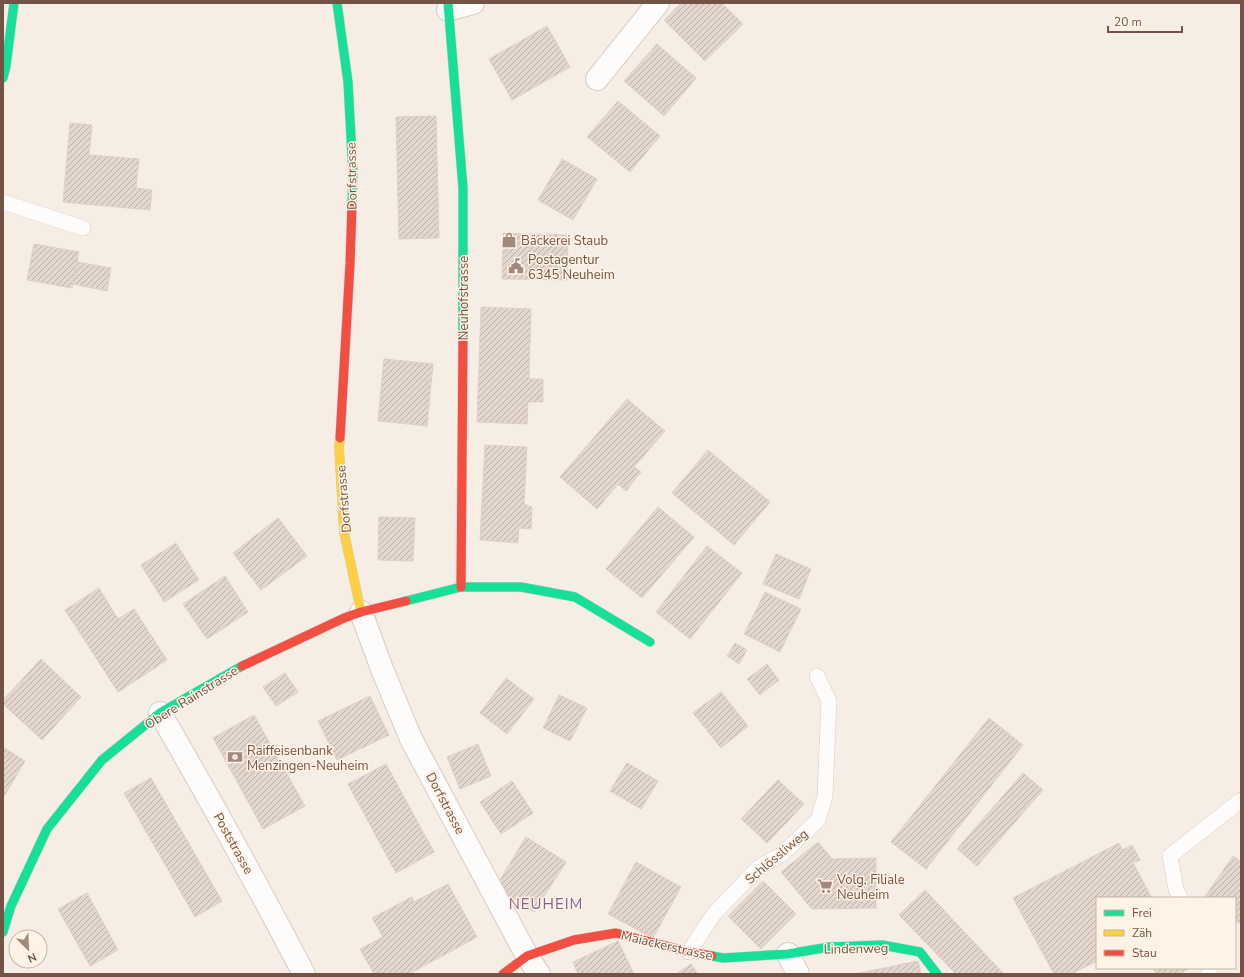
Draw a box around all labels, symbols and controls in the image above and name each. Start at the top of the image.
scale bar [1108,8,1182,34]
text: 20 m [1114,14,1142,30]
street label: Dorfstrasse [342,142,362,210]
shop icon: Bäckerei Staub [500,231,518,249]
place label: Bäckerei Staub [521,232,608,250]
place label: Postagentur 6345 Neuheim [528,251,615,284]
street label: Neuhofstrasse [455,256,473,340]
public building icon: Postagentur 6345 Neuheim [507,257,525,275]
street label: Dorfstrasse [332,464,356,533]
street label: Obere Rainstrasse [141,662,242,734]
place label: Raiffeisenbank Menzingen-Neuheim [247,742,369,775]
bank icon: Raiffeisenbank Menzingen-Neuheim [226,748,244,766]
street label: Dorfstrasse [421,769,469,838]
street label: Poststrasse [209,810,257,877]
street label: Schlössliweg [741,825,812,888]
place label: Volg, Filiale Neuheim [836,871,905,904]
supermarket icon: Volg, Filiale Neuheim [816,877,834,895]
district label: NEUHEIM [509,894,583,914]
legend [1096,897,1236,969]
text: Frei [1132,905,1152,921]
text: Zäh [1132,925,1152,941]
street label: Maiackerstrasse [619,927,714,965]
north arrow [8,929,48,969]
street label: Lindenweg [824,939,888,959]
text: Stau [1132,945,1157,961]
text: N [25,949,39,966]

